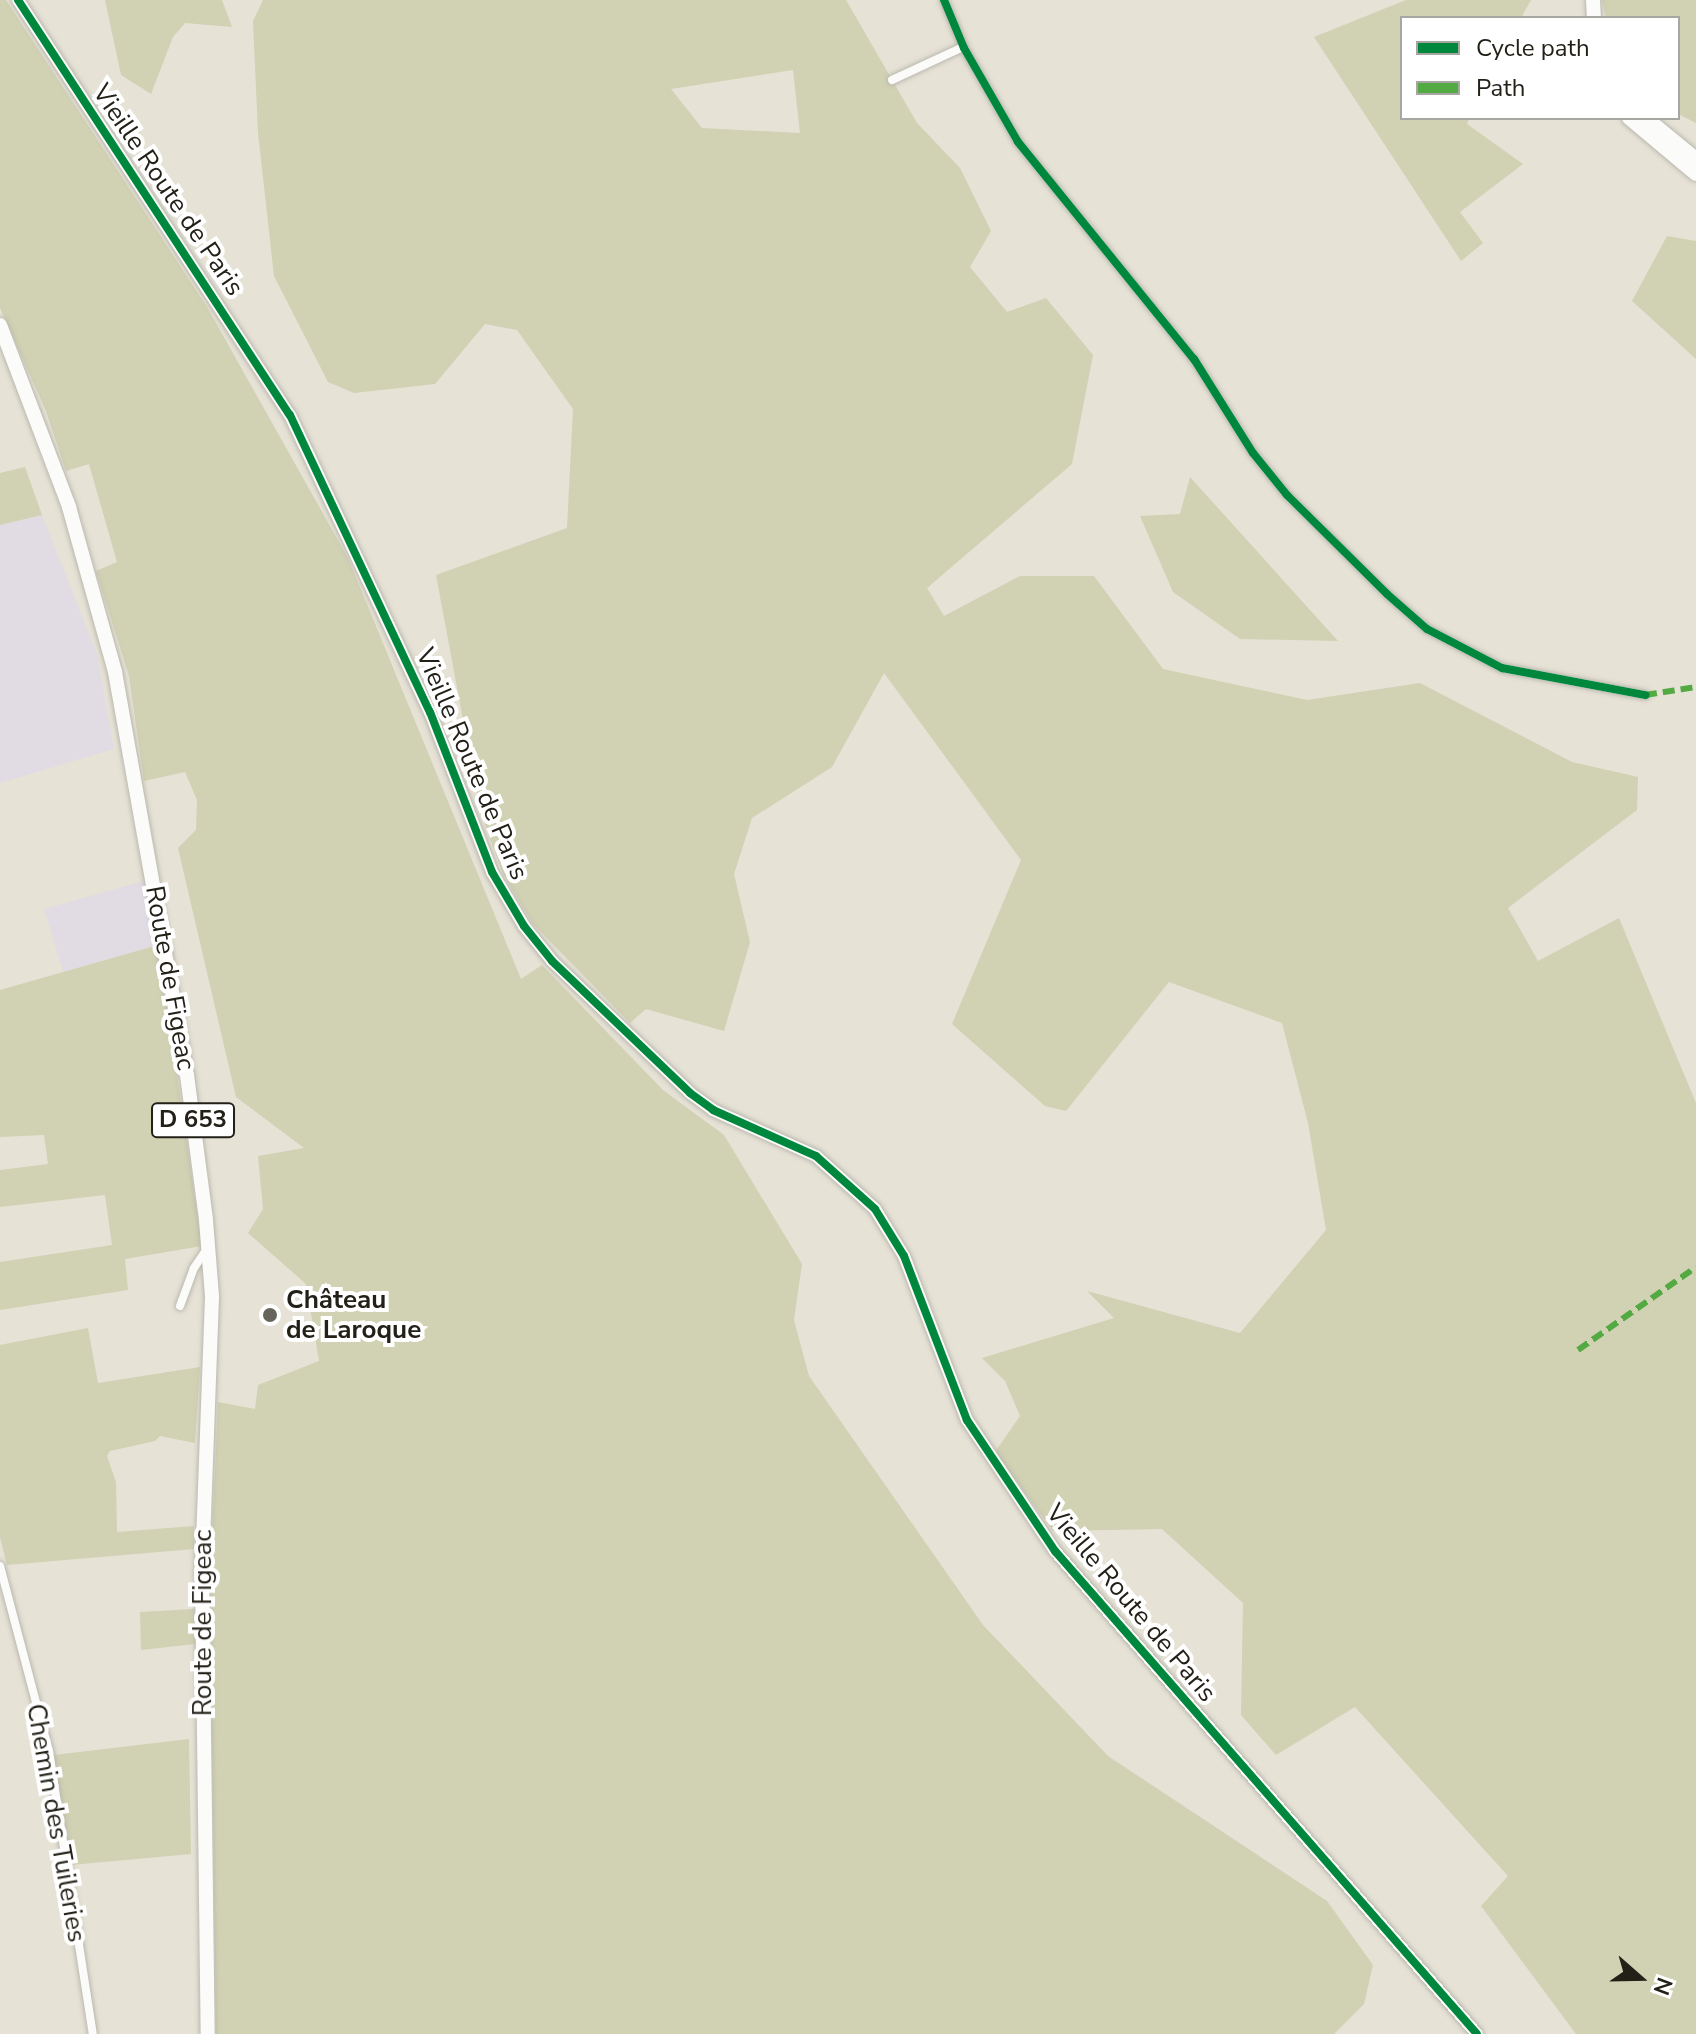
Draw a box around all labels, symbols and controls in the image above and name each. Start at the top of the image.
legend [1400,16,1680,120]
text: Cycle path [1476,32,1590,64]
text: Path [1476,72,1525,104]
street label: Vieille Route de Paris [86,78,250,302]
street label: Vieille Route de Paris [409,644,535,884]
street label: Route de Figeac [138,883,202,1073]
road number: D 653 [151,1100,235,1140]
place label: Château de Laroque [286,1284,421,1346]
marker: Château de Laroque [261,1306,279,1324]
street label: Vieille Route de Paris [1039,1498,1223,1708]
street label: Route de Figeac [187,1530,219,1716]
street label: Chemin des Tuileries [20,1701,92,1945]
north arrow [1600,1938,1680,2018]
text: N [1646,1973,1679,1999]

